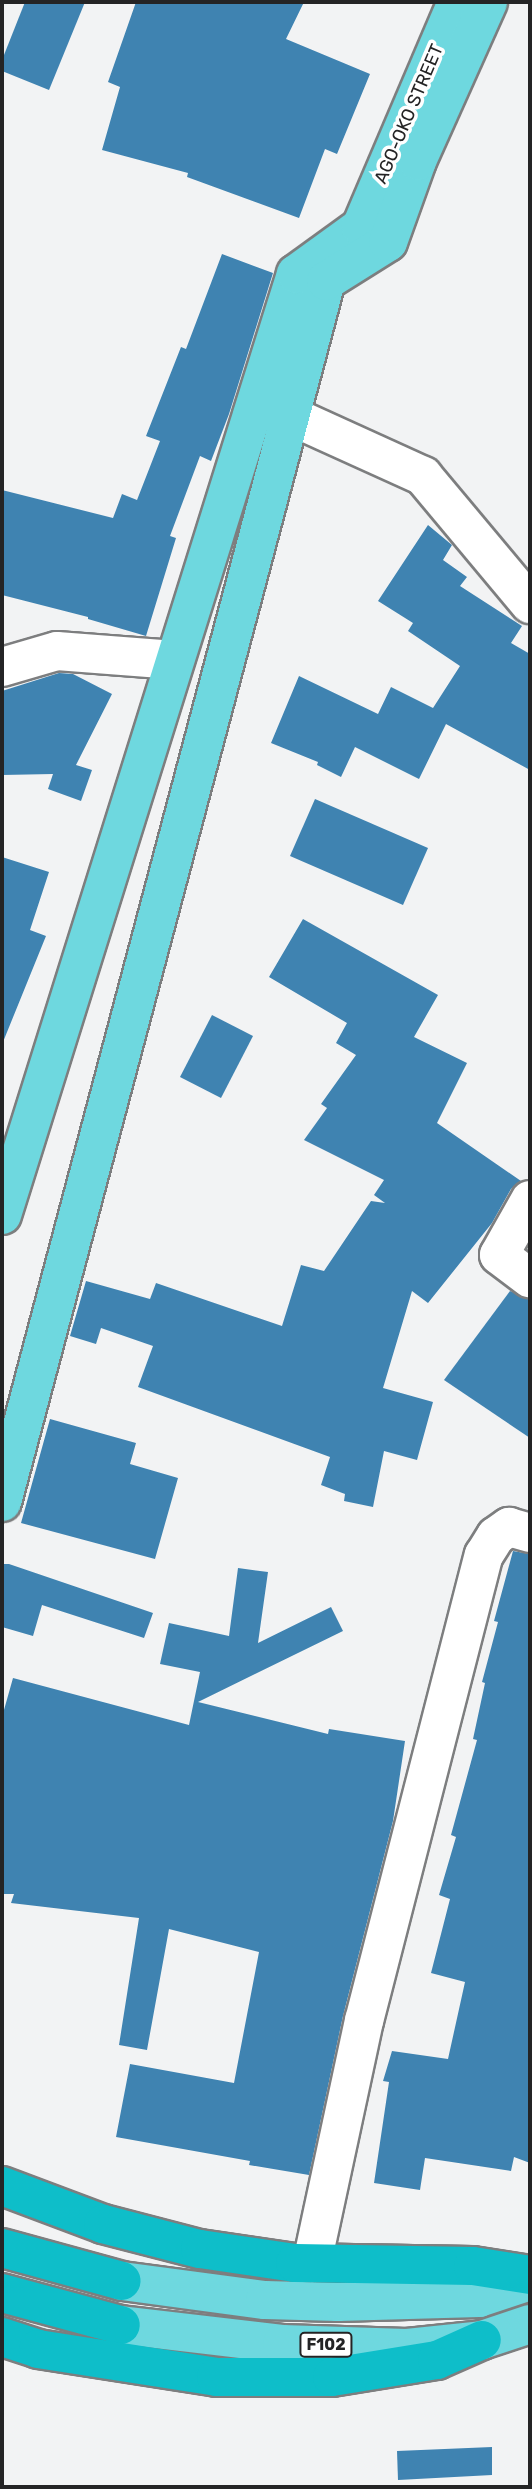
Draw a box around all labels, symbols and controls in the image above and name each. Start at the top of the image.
street label: AGO-OKO STREET [370,41,448,187]
road number: F102 [298,2332,354,2358]

